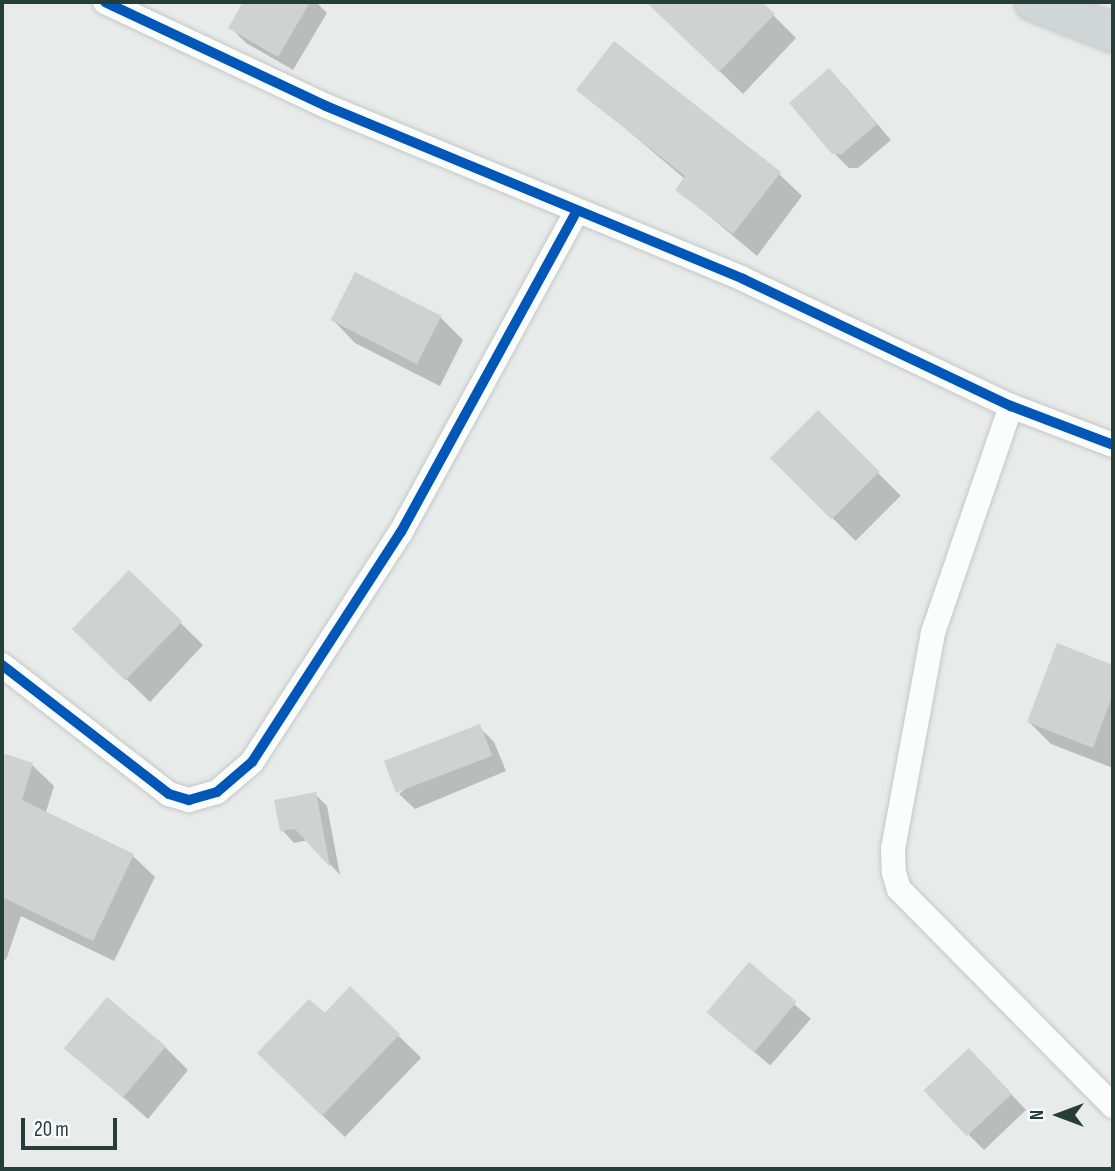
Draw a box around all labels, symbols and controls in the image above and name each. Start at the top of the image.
north arrow [1024,1080,1094,1150]
scale bar [24,1104,121,1148]
text: N [1026,1110,1049,1120]
text: 20 m [34,1117,69,1142]

